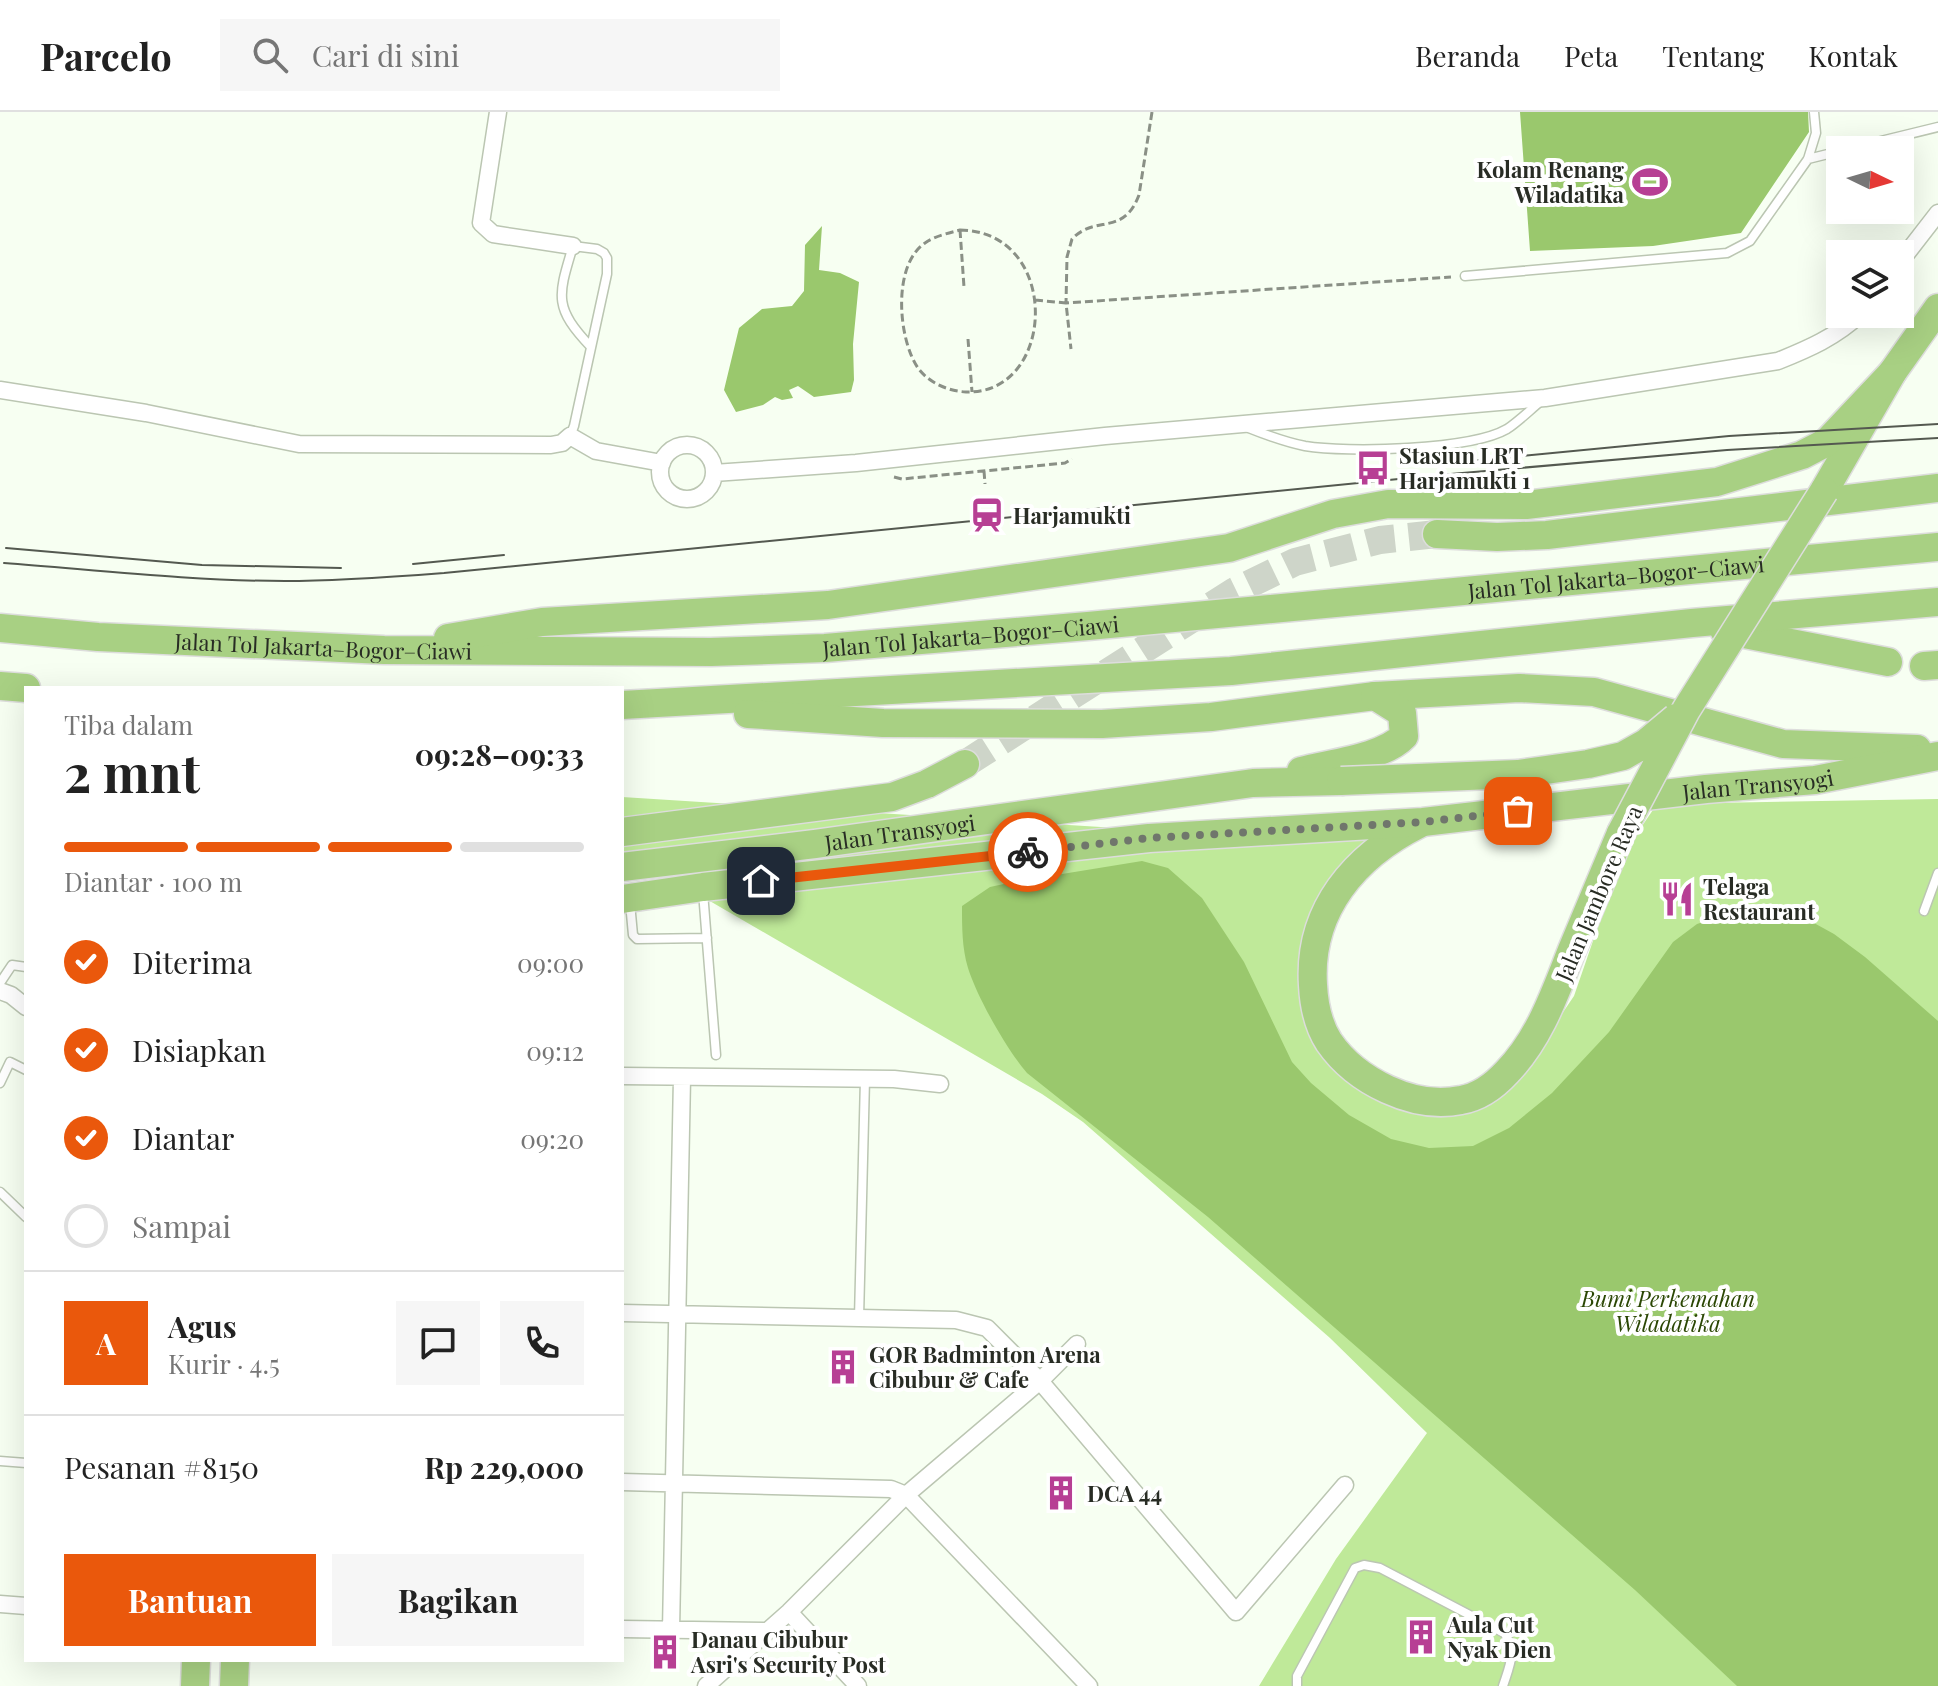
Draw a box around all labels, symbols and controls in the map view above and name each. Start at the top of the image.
search box [220,19,780,91]
text: Parcelo [40,30,172,81]
icon: search [248,33,292,77]
text: Cari di sini [312,35,460,75]
text: Beranda [1415,37,1520,74]
text: Peta [1564,37,1618,74]
text: Tentang [1662,37,1764,74]
text: Kontak [1808,37,1898,74]
north arrow [1826,136,1914,224]
map controls [1826,136,1914,328]
place label: Kolam Renang Wiladatika [1477,154,1625,209]
sports icon: Kolam Renang Wiladatika [1631,163,1669,201]
button: layers [1826,240,1914,328]
place label: Stasiun LRT Harjamukti 1 [1399,440,1530,495]
bus stop icon: Stasiun LRT Harjamukti 1 [1354,449,1392,487]
station icon: Harjamukti [968,496,1006,534]
place label: Harjamukti [1013,500,1131,530]
street label: Jalan Tol Jakarta–Bogor–Ciawi [1465,548,1766,606]
street label: Jalan Tol Jakarta–Bogor–Ciawi [820,608,1120,663]
street label: Jalan Tol Jakarta–Bogor–Ciawi [173,625,472,666]
text: Tiba dalam [64,707,193,742]
text: 09:28–09:33 [415,734,584,774]
text: 2 mnt [64,737,200,806]
street label: Jalan Transyogi [1680,762,1836,807]
pin [1484,777,1552,845]
icon: bag [1496,789,1540,833]
street label: Jalan Jambore Raya [1547,801,1649,986]
street label: Jalan Transyogi [822,807,977,858]
courier [988,812,1068,892]
icon: bike [1006,830,1050,874]
pin [727,847,795,915]
icon: home [739,859,783,903]
text: Diantar · 100 m [64,864,242,899]
place label: Telaga Restaurant [1703,871,1815,926]
restaurant icon: Telaga Restaurant [1658,880,1696,918]
icon: check [64,940,108,984]
text: Diterima [132,942,252,982]
text: 09:00 [517,945,584,980]
icon: check [64,1028,108,1072]
text: Disiapkan [132,1030,266,1070]
text: 09:12 [526,1033,584,1068]
icon: check [64,1116,108,1160]
text: Diantar [132,1118,234,1158]
text: 09:20 [520,1121,584,1156]
text: Sampai [132,1206,231,1246]
park label: Bumi Perkemahan Wiladatika [1580,1283,1755,1338]
button: chat [396,1301,480,1385]
button: phone [500,1301,584,1385]
text: Agus [168,1306,237,1346]
text: A [96,1323,116,1363]
place label: GOR Badminton Arena Cibubur & Cafe [869,1339,1101,1394]
text: Kurir · 4.5 [168,1346,280,1381]
building icon: GOR Badminton Arena Cibubur & Cafe [824,1348,862,1386]
text: Pesanan #8150 [64,1447,259,1487]
text: Rp 229,000 [424,1447,584,1487]
building icon: DCA 44 [1042,1474,1080,1512]
place label: DCA 44 [1087,1478,1162,1508]
button: Bantuan [64,1554,316,1646]
button: Bagikan [332,1554,584,1646]
place label: Aula Cut Nyak Dien [1446,1609,1552,1664]
building icon: Aula Cut Nyak Dien [1402,1618,1440,1656]
place label: Danau Cibubur Asri's Security Post [690,1624,886,1679]
building icon: Danau Cibubur Asri's Security Post [646,1633,684,1671]

